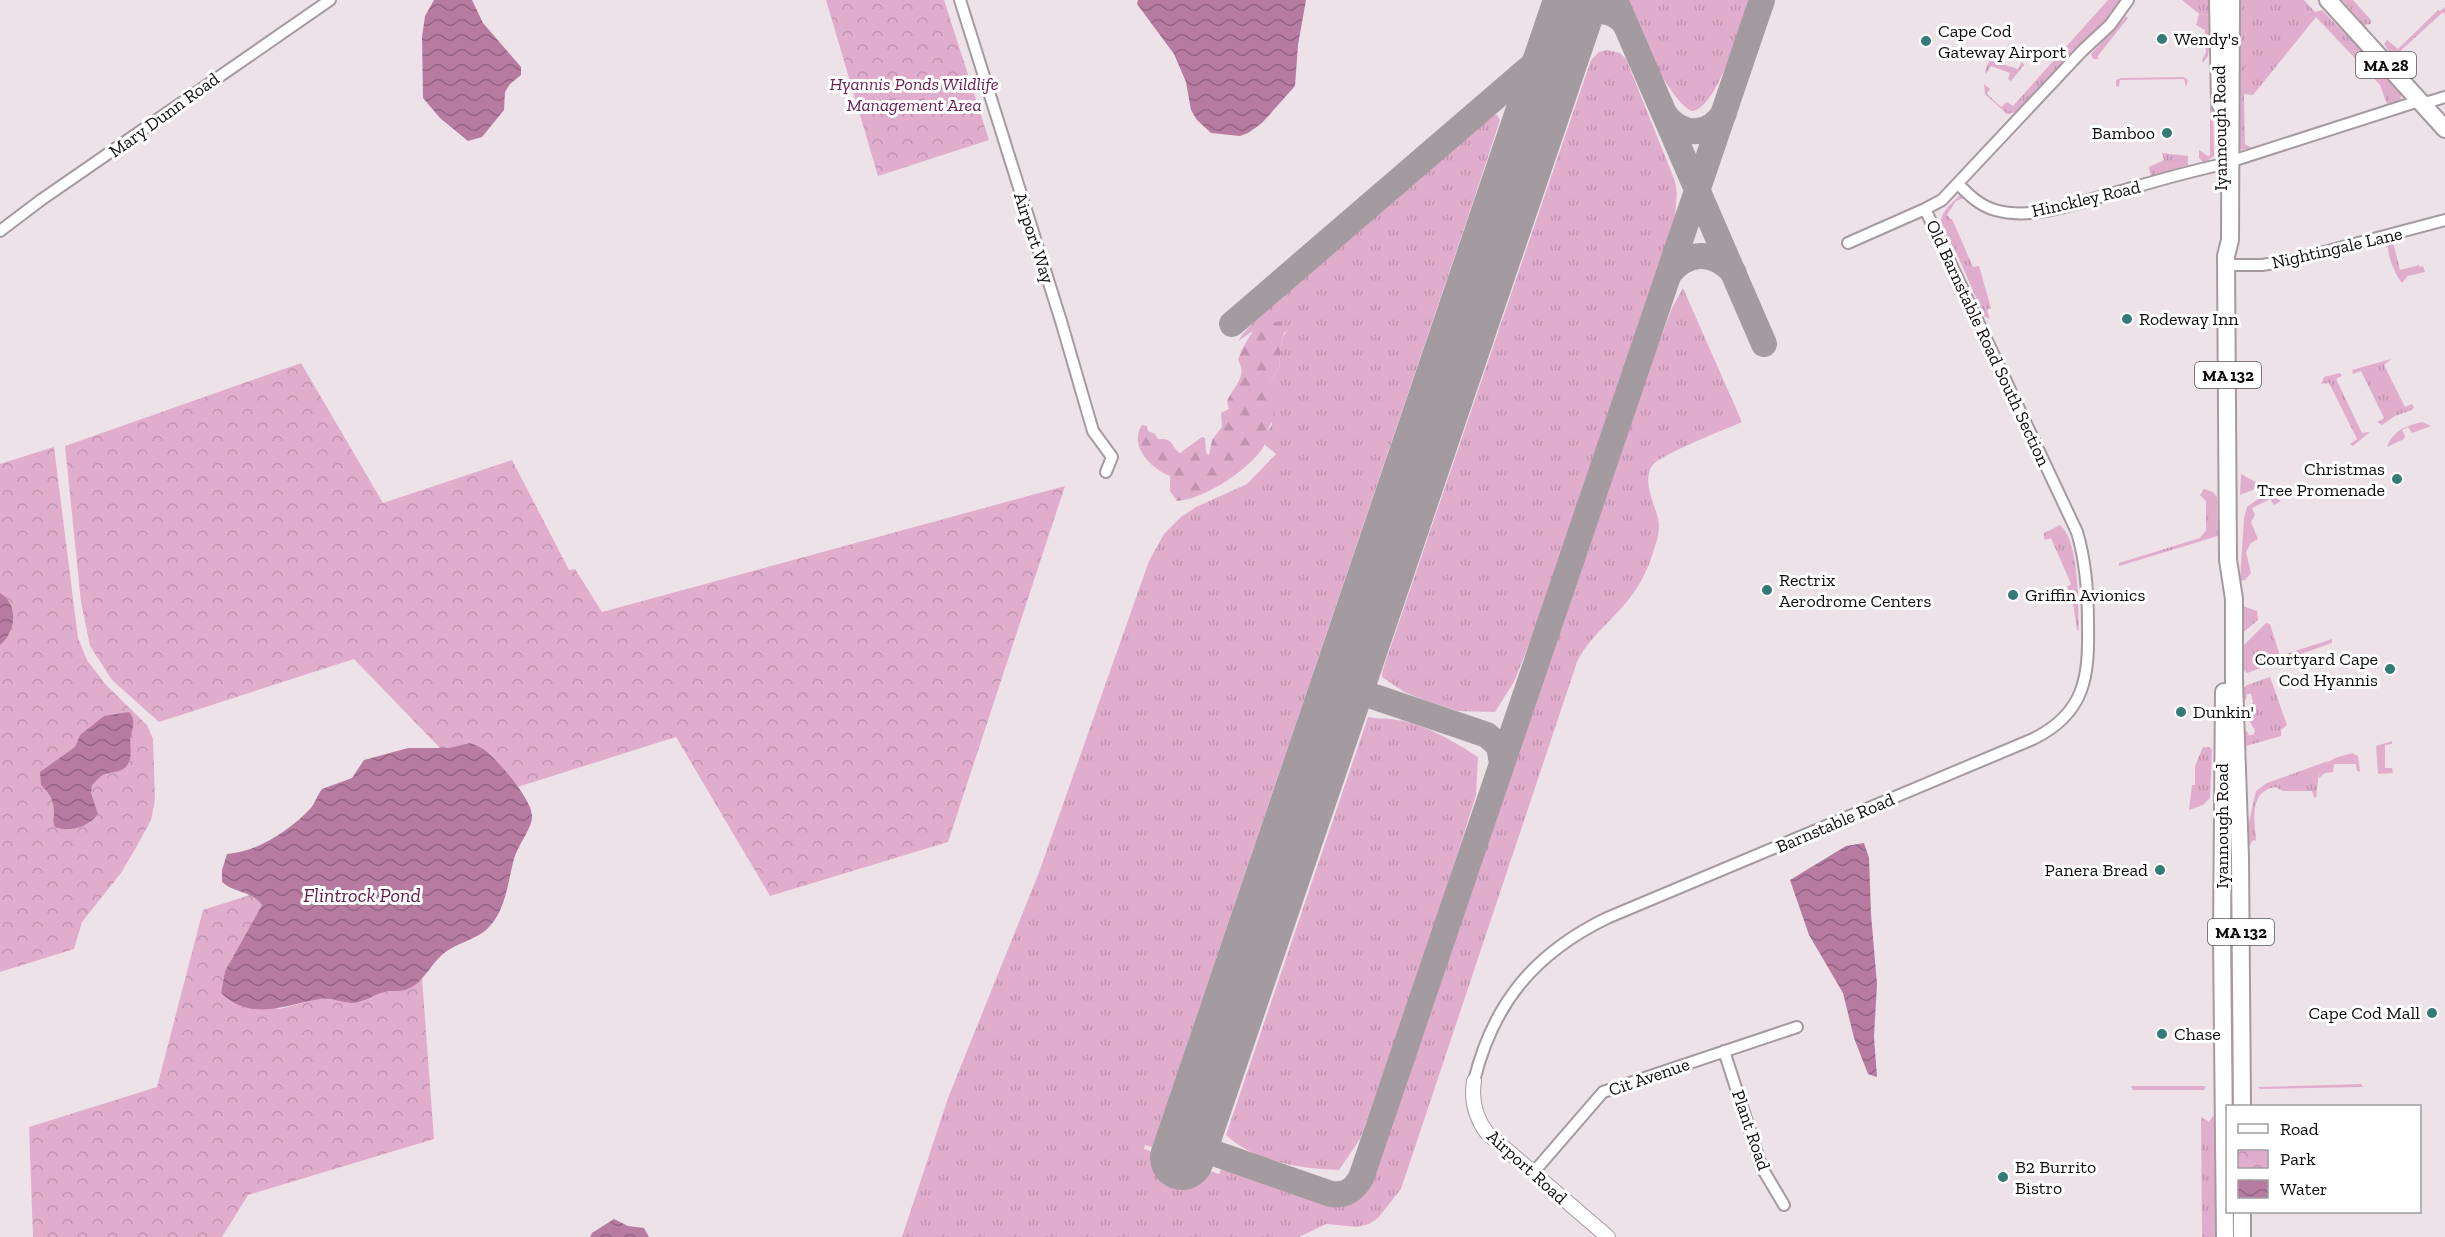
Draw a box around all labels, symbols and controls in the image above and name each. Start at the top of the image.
place label: Cape Cod Gateway Airport [1938,20,2066,63]
place label: Wendy's [2174,28,2239,50]
marker: Wendy's [2155,32,2169,46]
marker: Cape Cod Gateway Airport [1919,34,1933,48]
road number: MA 28 [2356,52,2416,78]
street label: Iyannough Road [2208,65,2232,191]
street label: Mary Dunn Road [105,68,224,162]
park label: Hyannis Ponds Wildlife Management Area [829,73,999,116]
place label: Bamboo [2092,122,2155,144]
marker: Bamboo [2160,126,2174,140]
street label: Hinckley Road [2029,176,2143,222]
street label: Airport Way [1009,190,1059,287]
street label: Old Barnstable Road South Section [1921,216,2055,470]
street label: Nightingale Lane [2270,222,2404,274]
place label: Rodeway Inn [2139,308,2239,330]
marker: Rodeway Inn [2120,312,2134,326]
road number: MA 132 [2195,362,2261,388]
place label: Christmas Tree Promenade [2257,458,2385,501]
marker: Christmas Tree Promenade [2390,472,2404,486]
place label: Rectrix Aerodrome Centers [1779,569,1932,612]
marker: Rectrix Aerodrome Centers [1760,583,1774,597]
place label: Griffin Avionics [2025,584,2145,606]
marker: Griffin Avionics [2006,588,2020,602]
place label: Courtyard Cape Cod Hyannis [2255,648,2378,691]
marker: Courtyard Cape Cod Hyannis [2383,662,2397,676]
place label: Dunkin' [2193,701,2254,723]
marker: Dunkin' [2174,705,2188,719]
street label: Iyannough Road [2211,763,2233,889]
street label: Barnstable Road [1773,788,1898,858]
place label: Panera Bread [2045,859,2148,881]
marker: Panera Bread [2153,863,2167,877]
water label: Flintrock Pond [303,883,421,907]
road number: MA 132 [2208,919,2274,945]
place label: Cape Cod Mall [2308,1002,2420,1024]
marker: Cape Cod Mall [2425,1006,2439,1020]
place label: Chase [2174,1023,2221,1045]
marker: Chase [2155,1027,2169,1041]
street label: Cit Avenue [1606,1053,1692,1101]
street label: Plant Road [1727,1087,1775,1173]
legend [2226,1105,2421,1213]
text: Road [2280,1118,2319,1140]
street label: Airport Road [1482,1125,1572,1209]
text: Park [2280,1148,2316,1170]
place label: B2 Burrito Bistro [2015,1156,2096,1199]
marker: B2 Burrito Bistro [1996,1170,2010,1184]
text: Water [2280,1178,2327,1200]

